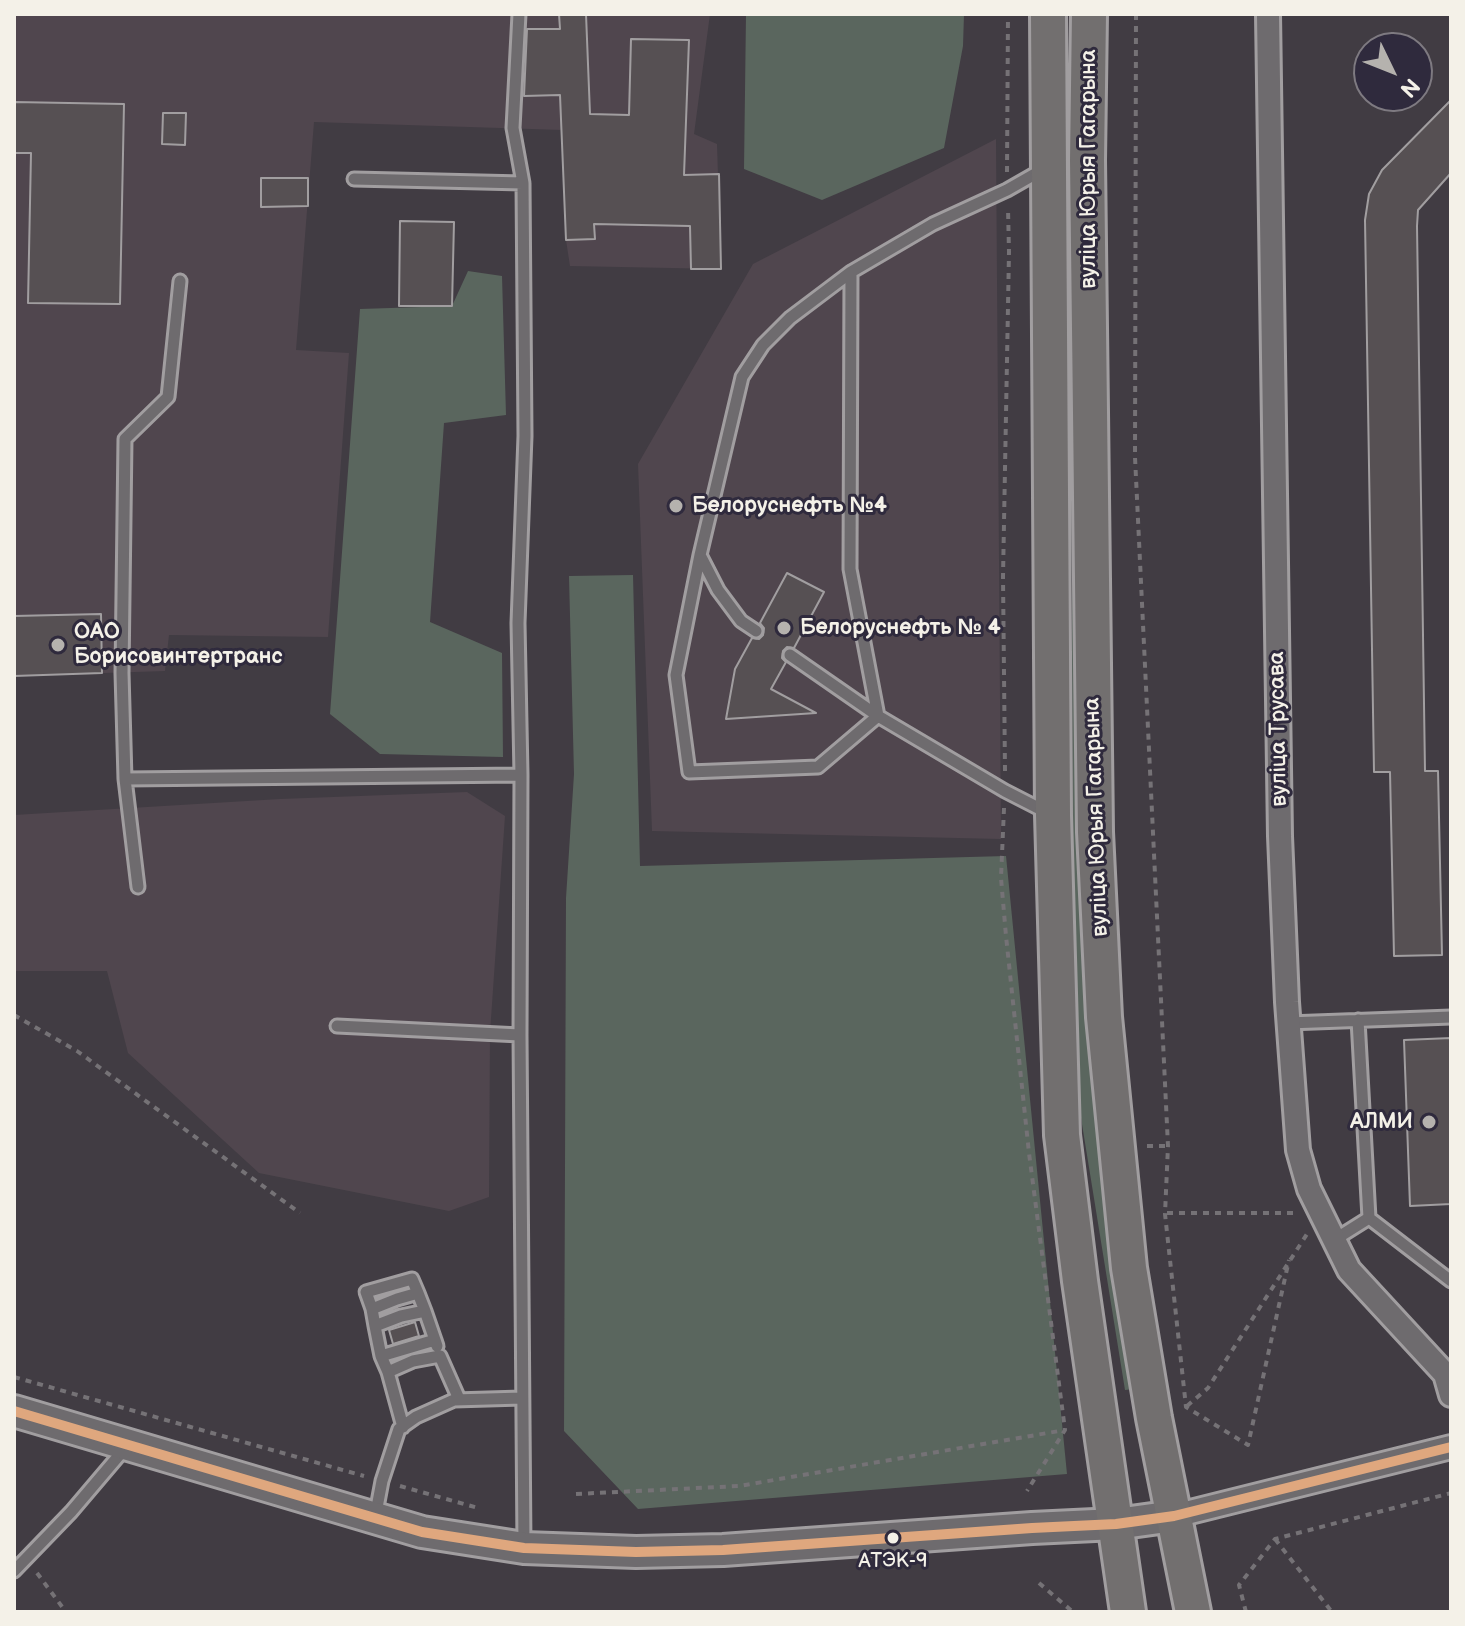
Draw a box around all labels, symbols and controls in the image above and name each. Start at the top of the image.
north arrow [1353,32,1433,112]
street label: вуліца Юрыя Гагарына [1076,49,1102,289]
text: N [1394,72,1425,103]
place label: Белоруснефть №4 [692,493,887,519]
marker: Белоруснефть №4 [667,497,685,515]
place label: Белоруснефть № 4 [800,615,1001,641]
place label: ОАО Борисовинтертранс [74,619,283,670]
marker: Белоруснефть № 4 [775,619,793,637]
marker: ОАО Борисовинтертранс [49,636,67,654]
street label: вуліца Трусава [1264,651,1294,807]
street label: вуліца Юрыя Гагарына [1080,697,1114,937]
place label: АЛМИ [1350,1109,1413,1135]
marker: АЛМИ [1420,1113,1438,1131]
marker: АТЭК-9 [885,1530,901,1546]
place label: АТЭК-9 [858,1550,928,1574]

